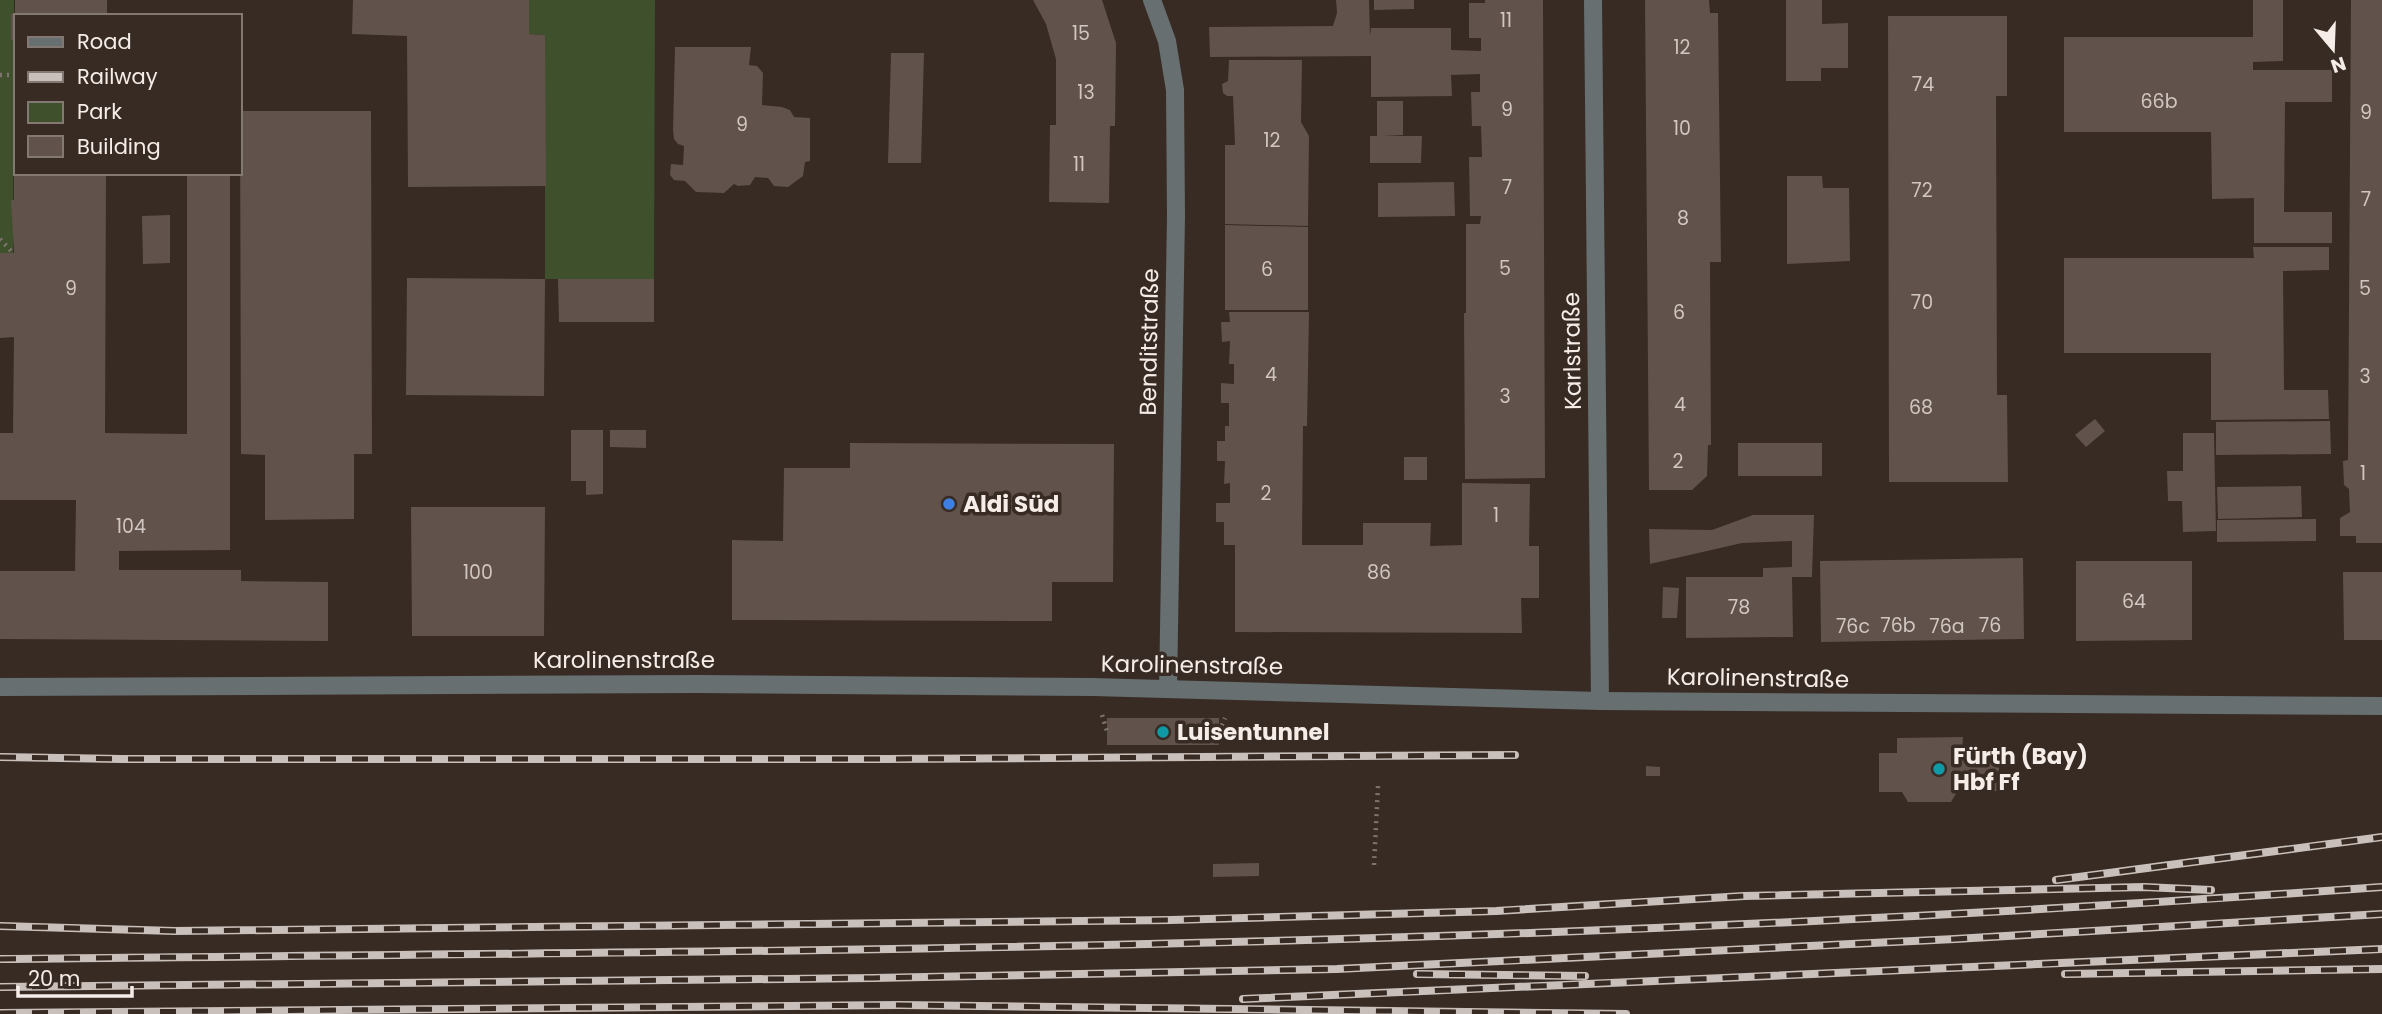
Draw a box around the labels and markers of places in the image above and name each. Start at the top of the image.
place label: Aldi Süd [963,488,1059,520]
marker: Aldi Süd [941,496,957,512]
place label: Luisentunnel [1177,716,1330,748]
marker: Luisentunnel [1155,724,1171,740]
place label: Fürth (Bay) Hbf Ff [1953,740,2088,798]
marker: Fürth (Bay) Hbf Ff [1931,761,1947,777]

